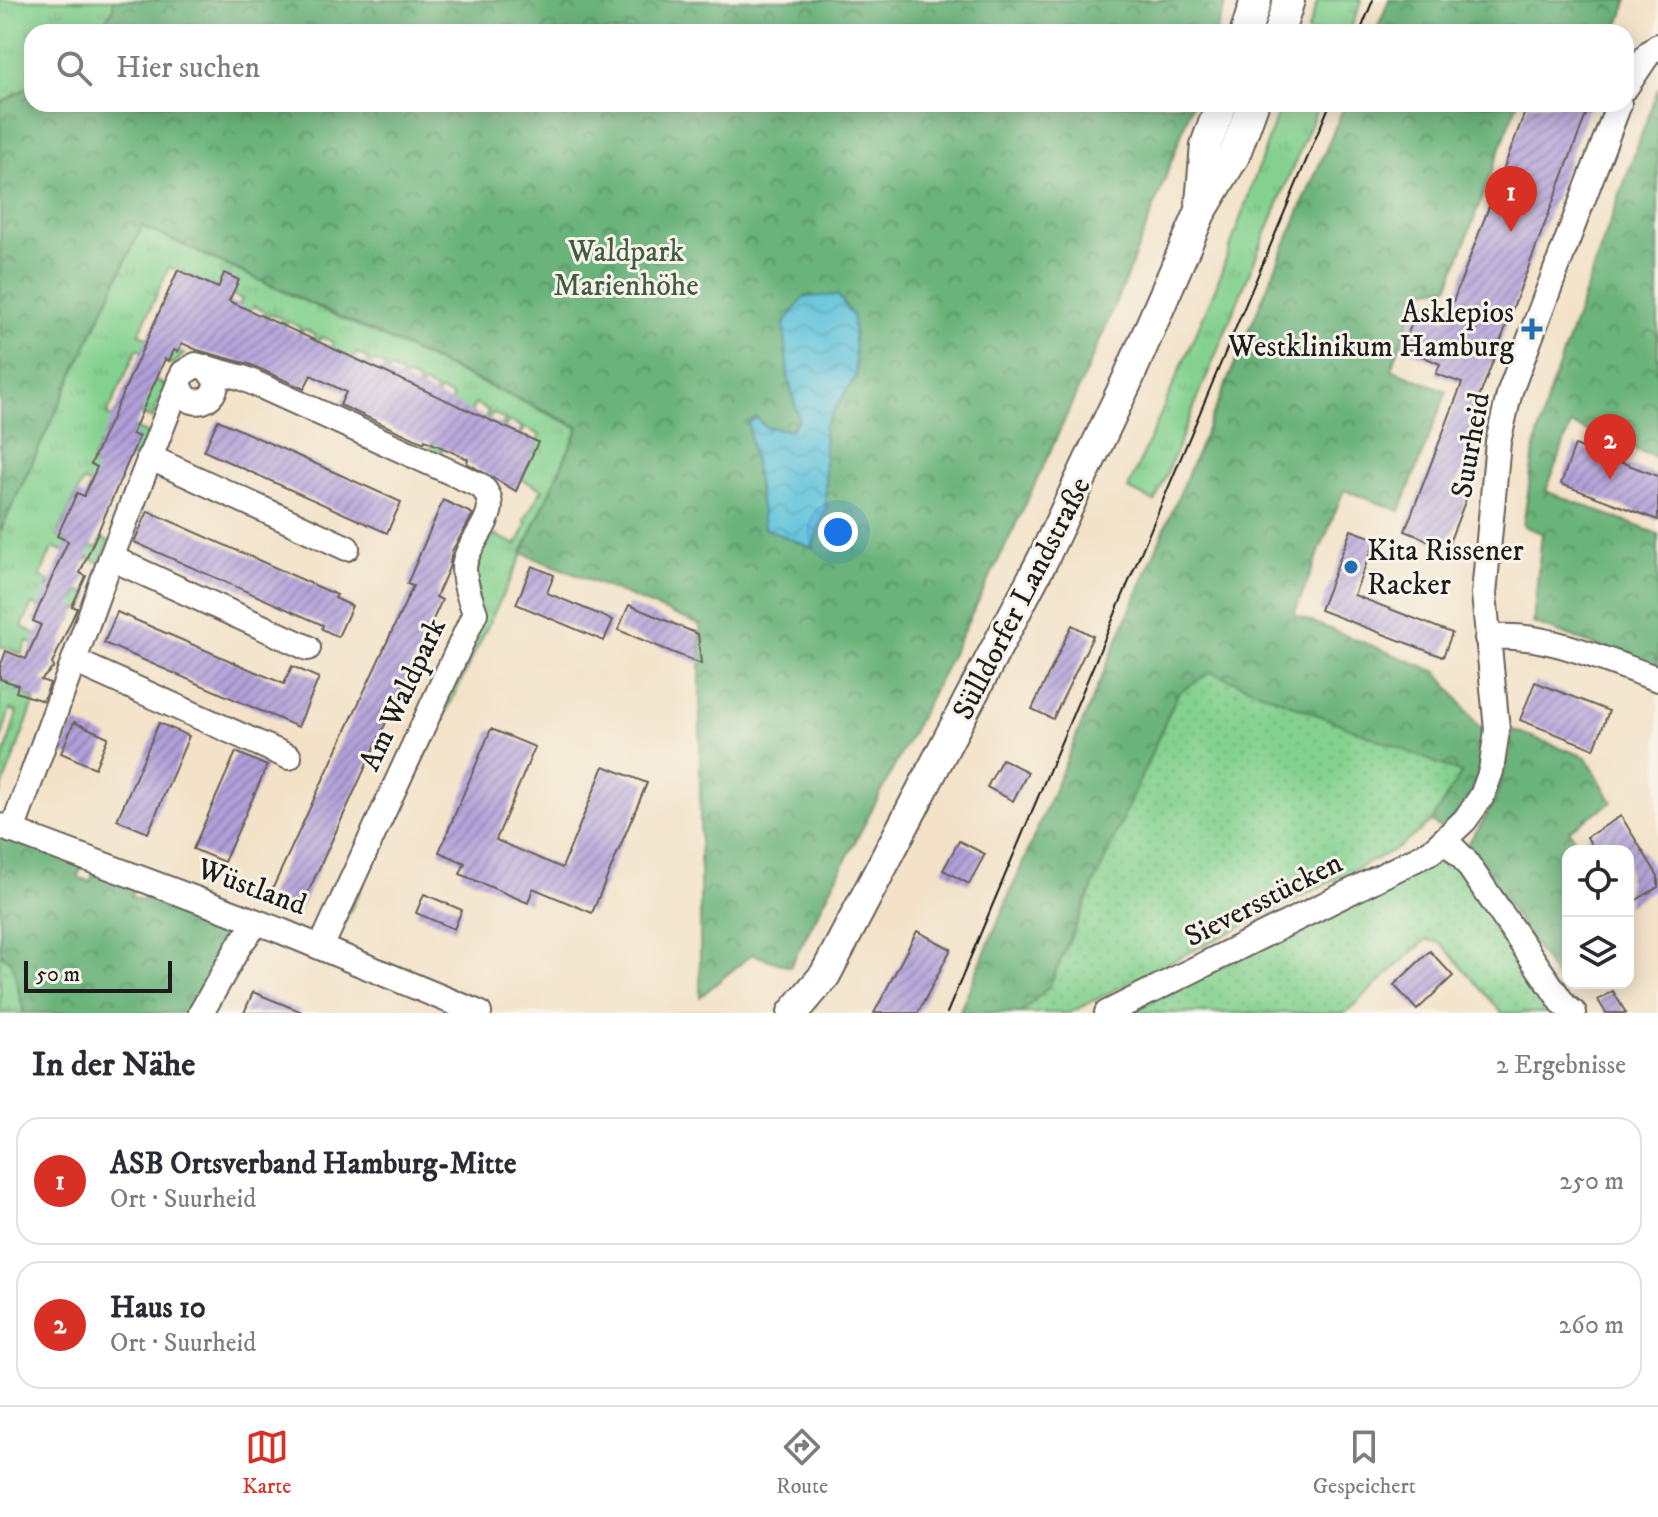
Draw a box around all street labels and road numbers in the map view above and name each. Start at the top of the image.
street label: Suurheid [1444,390,1499,501]
street label: Sülldorfer Landstraße [945,471,1100,726]
street label: Am Waldpark [352,612,455,777]
street label: Sieversstücken [1178,845,1349,956]
street label: Wüstland [191,850,311,924]

